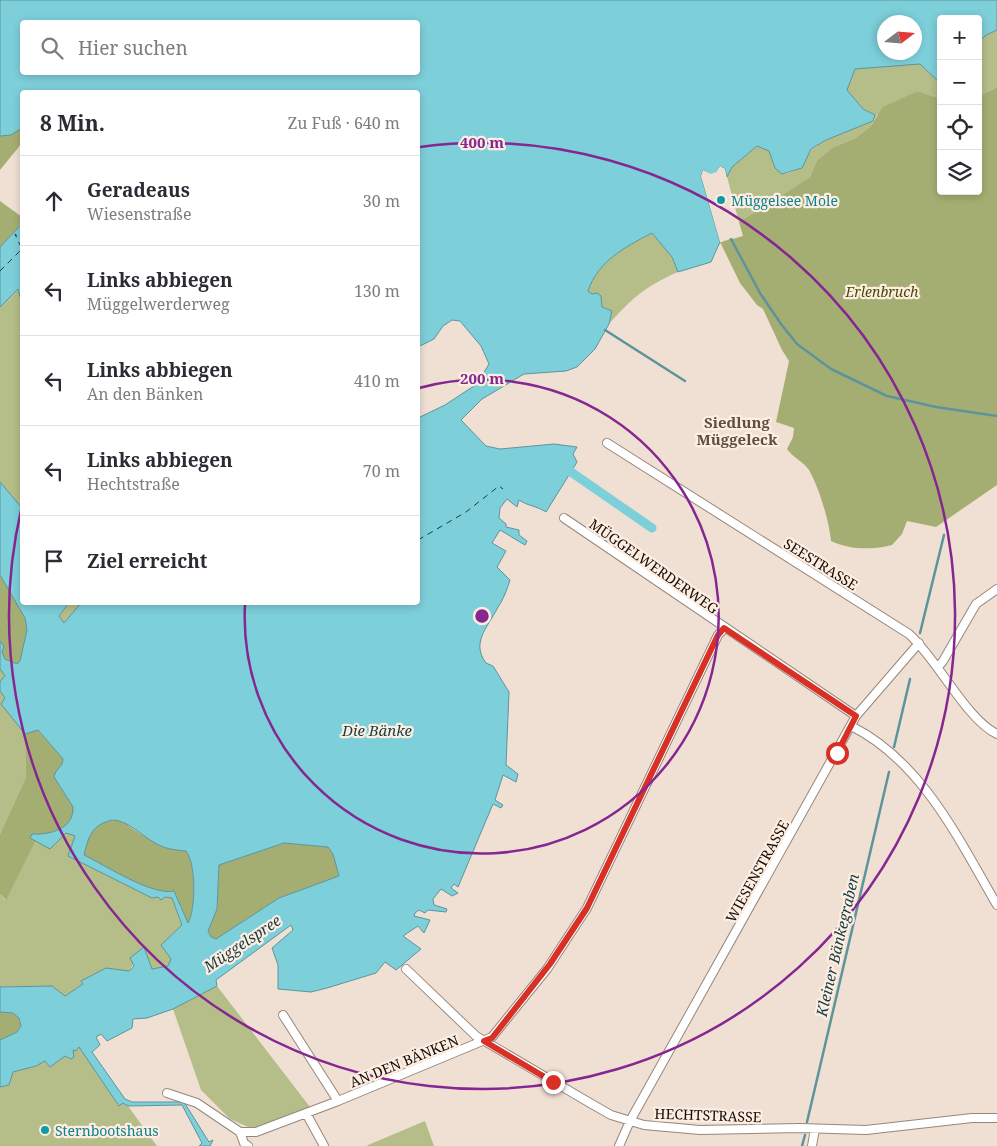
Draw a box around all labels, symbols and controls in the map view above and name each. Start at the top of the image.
north arrow [877,15,922,60]
map controls [937,15,982,195]
button: + [937,15,982,60]
search box [20,20,420,75]
icon: search [38,34,66,62]
text: Hier suchen [78,35,188,61]
button: − [937,60,982,105]
button: locate [937,105,982,150]
text: 8 Min. [40,109,105,137]
text: Zu Fuß · 640 m [288,112,400,134]
text: 400 m [460,132,504,152]
button: layers [937,150,982,195]
text: Geradeaus [87,177,190,203]
icon: ahead [40,187,68,215]
text: 30 m [363,190,400,212]
place label: Müggelsee Mole [731,191,838,210]
marker: Müggelsee Mole [715,194,727,206]
text: Wiesenstraße [87,203,192,225]
text: Links abbiegen [87,267,233,293]
icon: left [40,277,68,305]
text: 130 m [354,280,400,302]
park label: Erlenbruch [845,282,919,301]
text: Müggelwerderweg [87,293,230,315]
text: Links abbiegen [87,357,233,383]
icon: left [40,367,68,395]
text: 200 m [460,368,504,388]
text: 410 m [354,370,400,392]
text: An den Bänken [87,383,203,405]
district label: Siedlung Müggeleck [697,412,778,449]
text: Links abbiegen [87,447,233,473]
icon: left [40,457,68,485]
text: 70 m [363,460,400,482]
text: Hechtstraße [87,473,180,495]
street label: MÜGGELWERDERWEG [586,514,722,618]
street label: SEESTRASSE [780,534,862,594]
icon: arrive [40,547,68,575]
text: Ziel erreicht [87,548,208,574]
centre of rings [473,607,491,625]
water label: Die Bänke [341,720,413,740]
route start [826,742,849,765]
street label: WIESENSTRASSE [721,816,793,926]
water label: Kleiner Bänkegraben [811,872,863,1019]
water label: Müggelspree [199,910,285,977]
street label: AN DEN BÄNKEN [347,1030,462,1092]
route end [542,1071,565,1094]
street label: HECHTSTRASSE [654,1104,762,1126]
place label: Sternbootshaus [55,1121,159,1140]
marker: Sternbootshaus [39,1124,51,1136]

